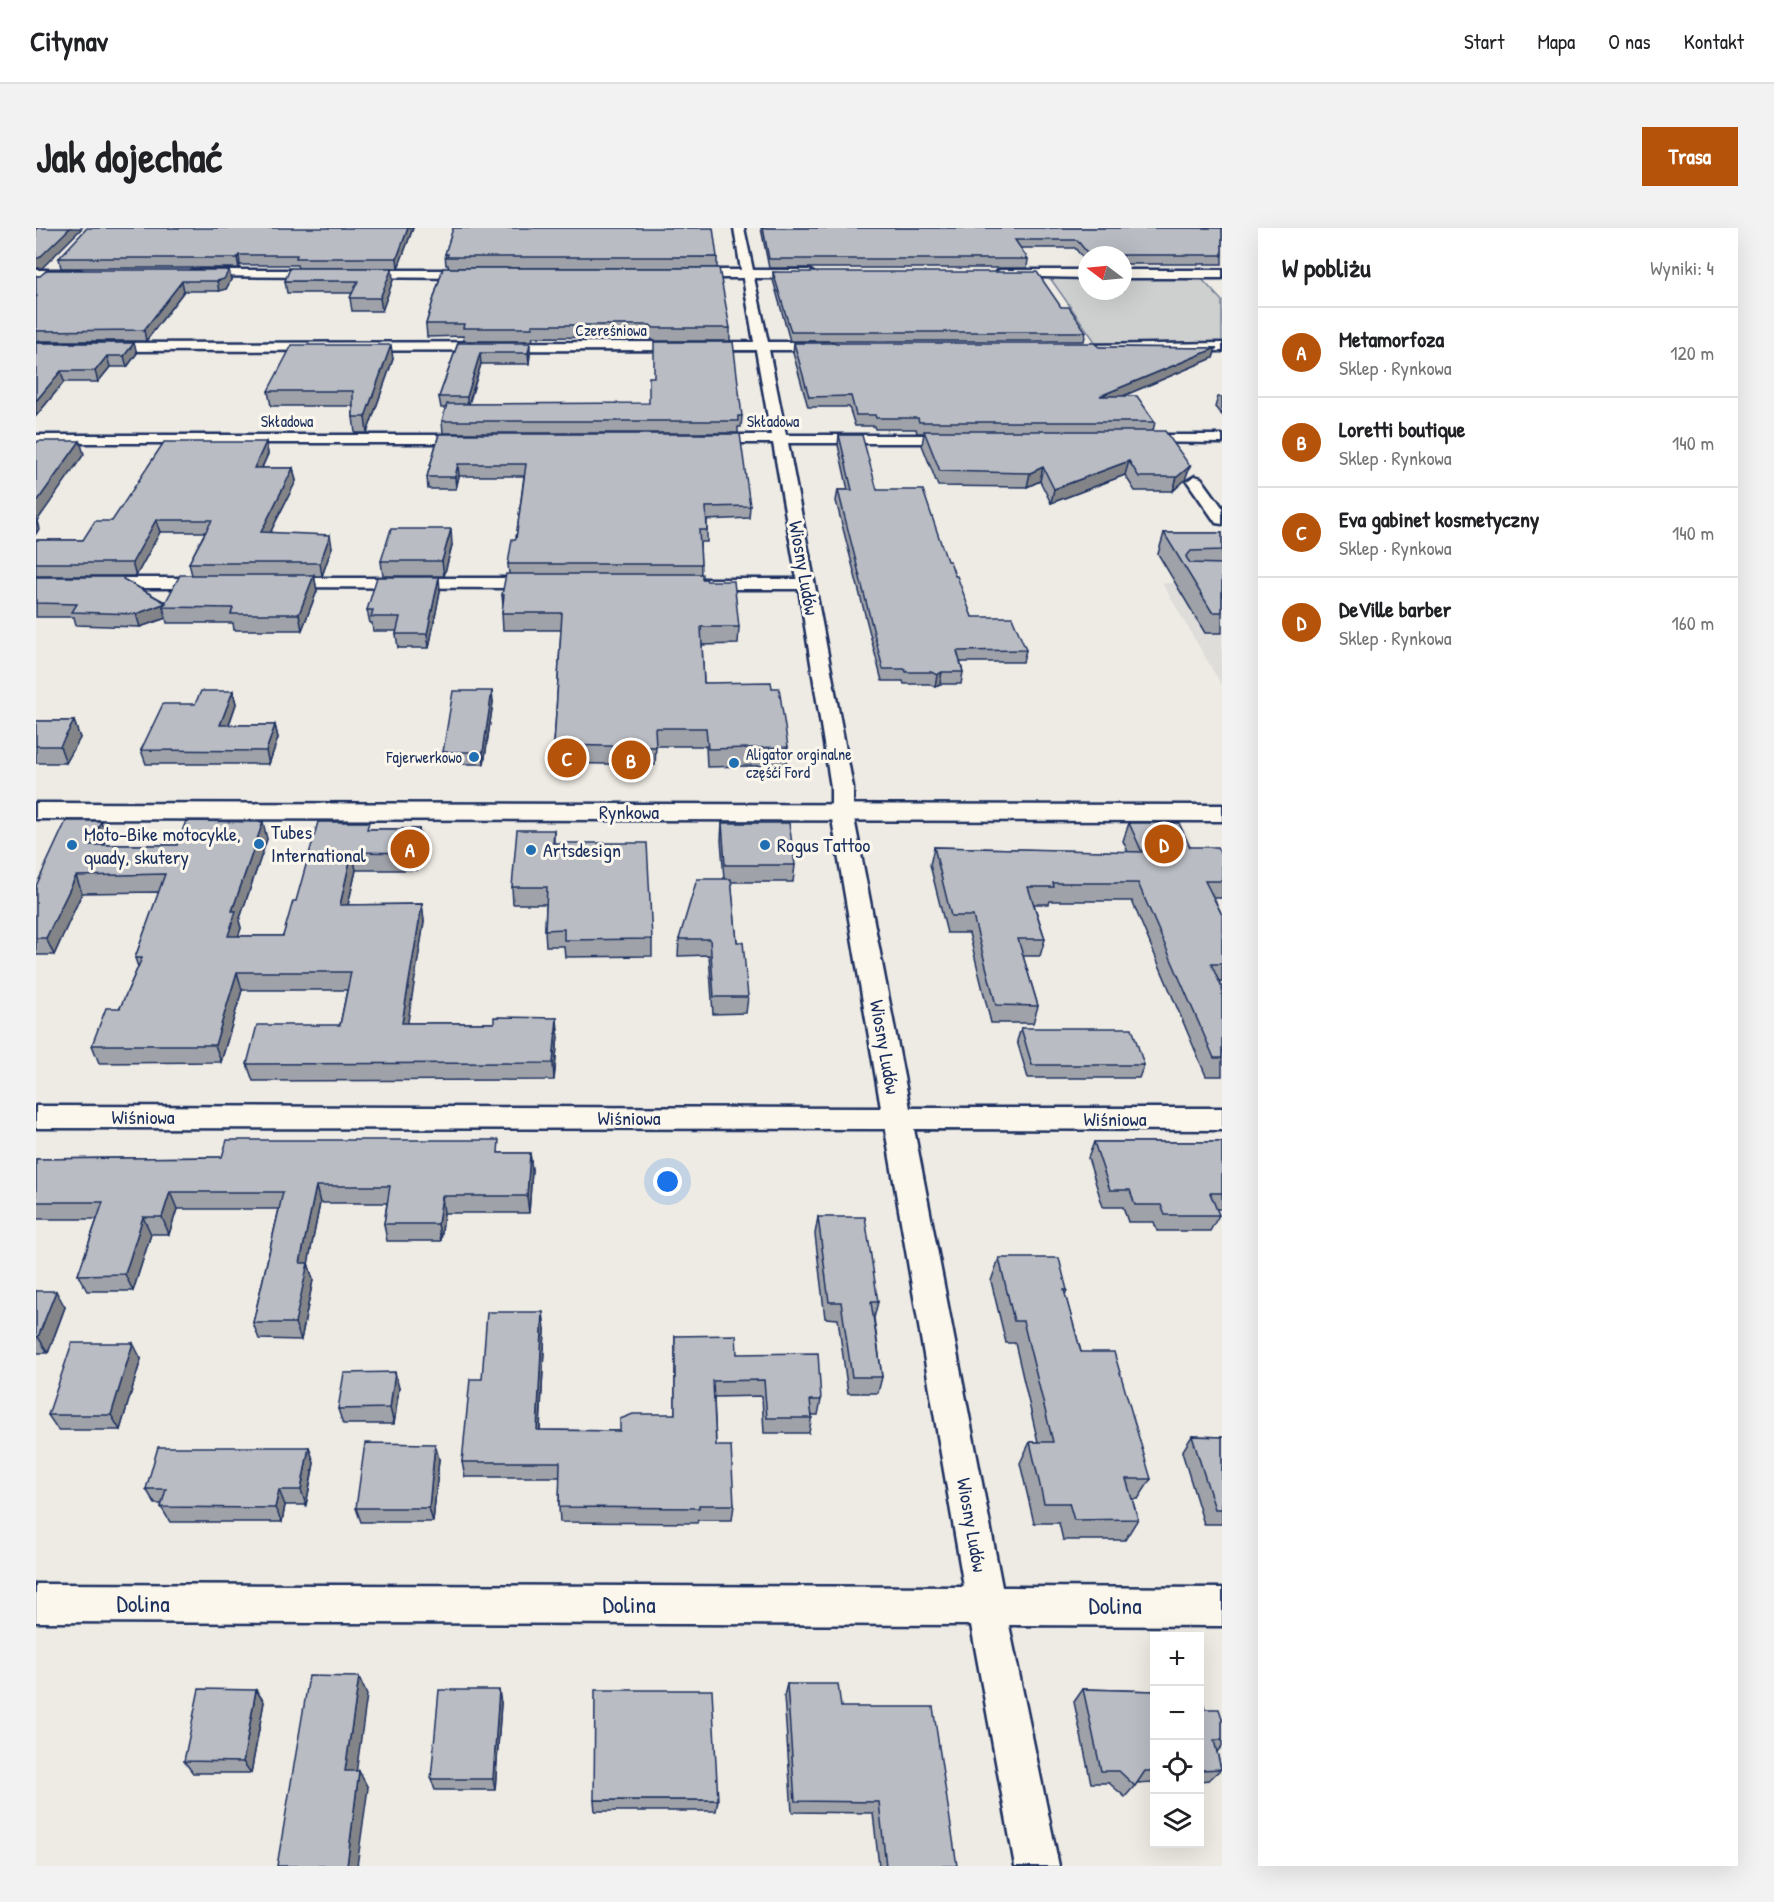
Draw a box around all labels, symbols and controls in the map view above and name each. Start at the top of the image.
text: Citynav [30,22,108,60]
text: Start [1464,27,1504,56]
text: Mapa [1537,27,1575,56]
text: O nas [1608,27,1651,56]
text: Kontakt [1684,27,1744,56]
button: Trasa [1642,127,1738,186]
text: Jak dojechać [36,128,222,185]
north arrow [1078,246,1132,300]
text: W pobliżu [1282,250,1371,285]
text: Wyniki: 4 [1650,254,1714,281]
street label: Czereśniowa [575,319,647,341]
text: Metamorfoza [1339,324,1444,354]
text: A [1297,339,1306,366]
text: 120 m [1670,339,1714,366]
text: Sklep · Rynkowa [1339,354,1452,381]
street label: Składowa [261,410,313,432]
street label: Składowa [747,410,799,432]
text: Loretti boutique [1339,414,1465,444]
text: B [1296,429,1307,456]
text: 140 m [1672,429,1714,456]
text: Sklep · Rynkowa [1339,444,1452,471]
text: Eva gabinet kosmetyczny [1339,504,1539,534]
street label: Wiosny Ludów [783,519,826,617]
text: C [1296,519,1307,546]
text: 140 m [1672,519,1714,546]
text: Sklep · Rynkowa [1339,534,1452,561]
text: DeVille barber [1339,594,1451,624]
text: D [1297,609,1306,636]
text: 160 m [1672,609,1714,636]
text: Sklep · Rynkowa [1339,624,1452,651]
pin: C [548,736,586,780]
pin: B [612,738,650,782]
place label: Aligator orginalne częśći Ford [746,743,852,783]
place label: Fajerwerkowo [386,746,463,768]
marker: Fajerwerkowo [467,750,481,764]
marker: Aligator orginalne częśći Ford [727,756,741,770]
street label: Rynkowa [599,798,659,825]
place label: Tubes International [271,818,366,868]
place label: Moto-Bike motocykle, quady, skutery [84,820,241,870]
pin: D [1144,822,1184,866]
pin: A [390,826,430,872]
place label: Rogus Tattoo [777,831,870,858]
place label: Artsdesign [543,836,621,863]
marker: Tubes International [252,837,266,851]
marker: Moto-Bike motocykle, quady, skutery [65,838,79,852]
marker: Rogus Tattoo [758,838,772,852]
marker: Artsdesign [524,843,538,857]
street label: Wiosny Ludów [864,998,907,1096]
street label: Wiśniowa [111,1103,175,1130]
street label: Wiśniowa [597,1104,661,1131]
street label: Wiśniowa [1083,1105,1147,1132]
your location [653,1167,682,1196]
street label: Wiosny Ludów [951,1476,994,1574]
street label: Dolina [116,1587,170,1619]
street label: Dolina [602,1588,656,1620]
street label: Dolina [1088,1589,1142,1621]
map controls [1150,1632,1204,1848]
button: + [1150,1632,1204,1686]
button: − [1150,1686,1204,1740]
button: locate [1150,1740,1204,1794]
button: layers [1150,1794,1204,1848]

